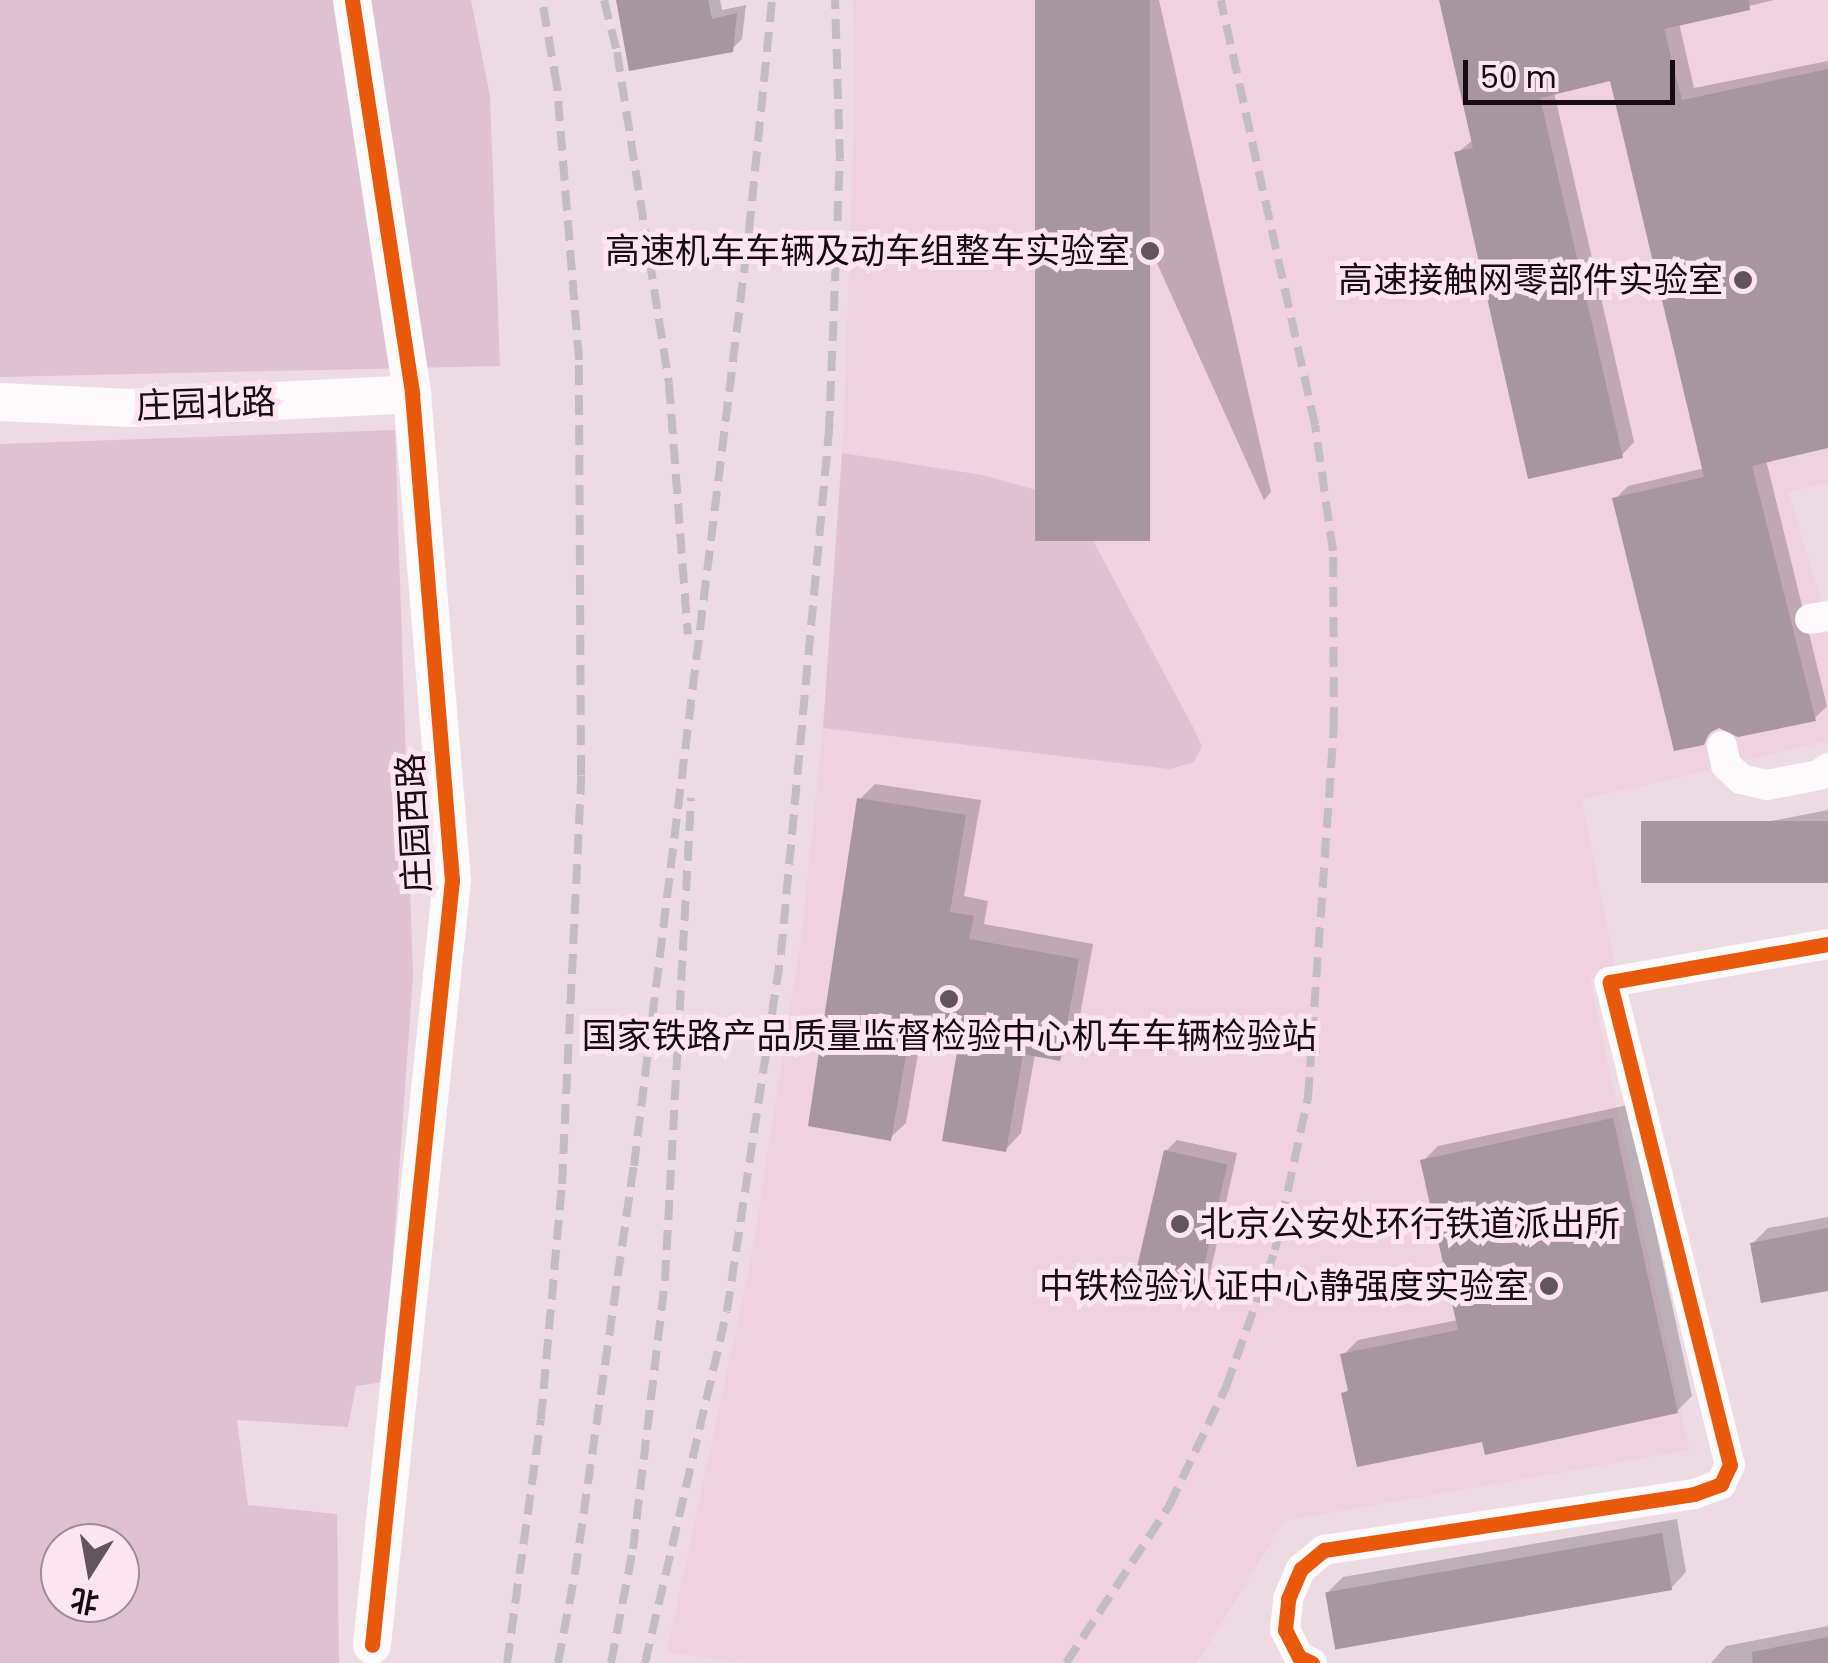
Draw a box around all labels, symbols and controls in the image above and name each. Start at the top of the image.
scale bar [1468,40,1680,102]
text: 50 m [1480,56,1557,99]
place label: 高速机车车辆及动车组整车实验室 [605,230,1130,272]
marker: 高速机车车辆及动车组整车实验室 [1139,240,1161,262]
place label: 高速接触网零部件实验室 [1338,259,1723,301]
marker: 高速接触网零部件实验室 [1732,269,1754,291]
street label: 庄园北路 [135,381,277,427]
street label: 庄园西路 [389,752,439,894]
marker: 国家铁路产品质量监督检验中心机车车辆检验站 [938,988,960,1010]
place label: 国家铁路产品质量监督检验中心机车车辆检验站 [582,1015,1316,1057]
place label: 北京公安处环行铁道派出所 [1200,1203,1620,1245]
marker: 北京公安处环行铁道派出所 [1169,1213,1191,1235]
place label: 中铁检验认证中心静强度实验室 [1039,1265,1529,1307]
marker: 中铁检验认证中心静强度实验室 [1538,1275,1560,1297]
north arrow [40,1523,140,1623]
text: 北 [67,1579,102,1623]

